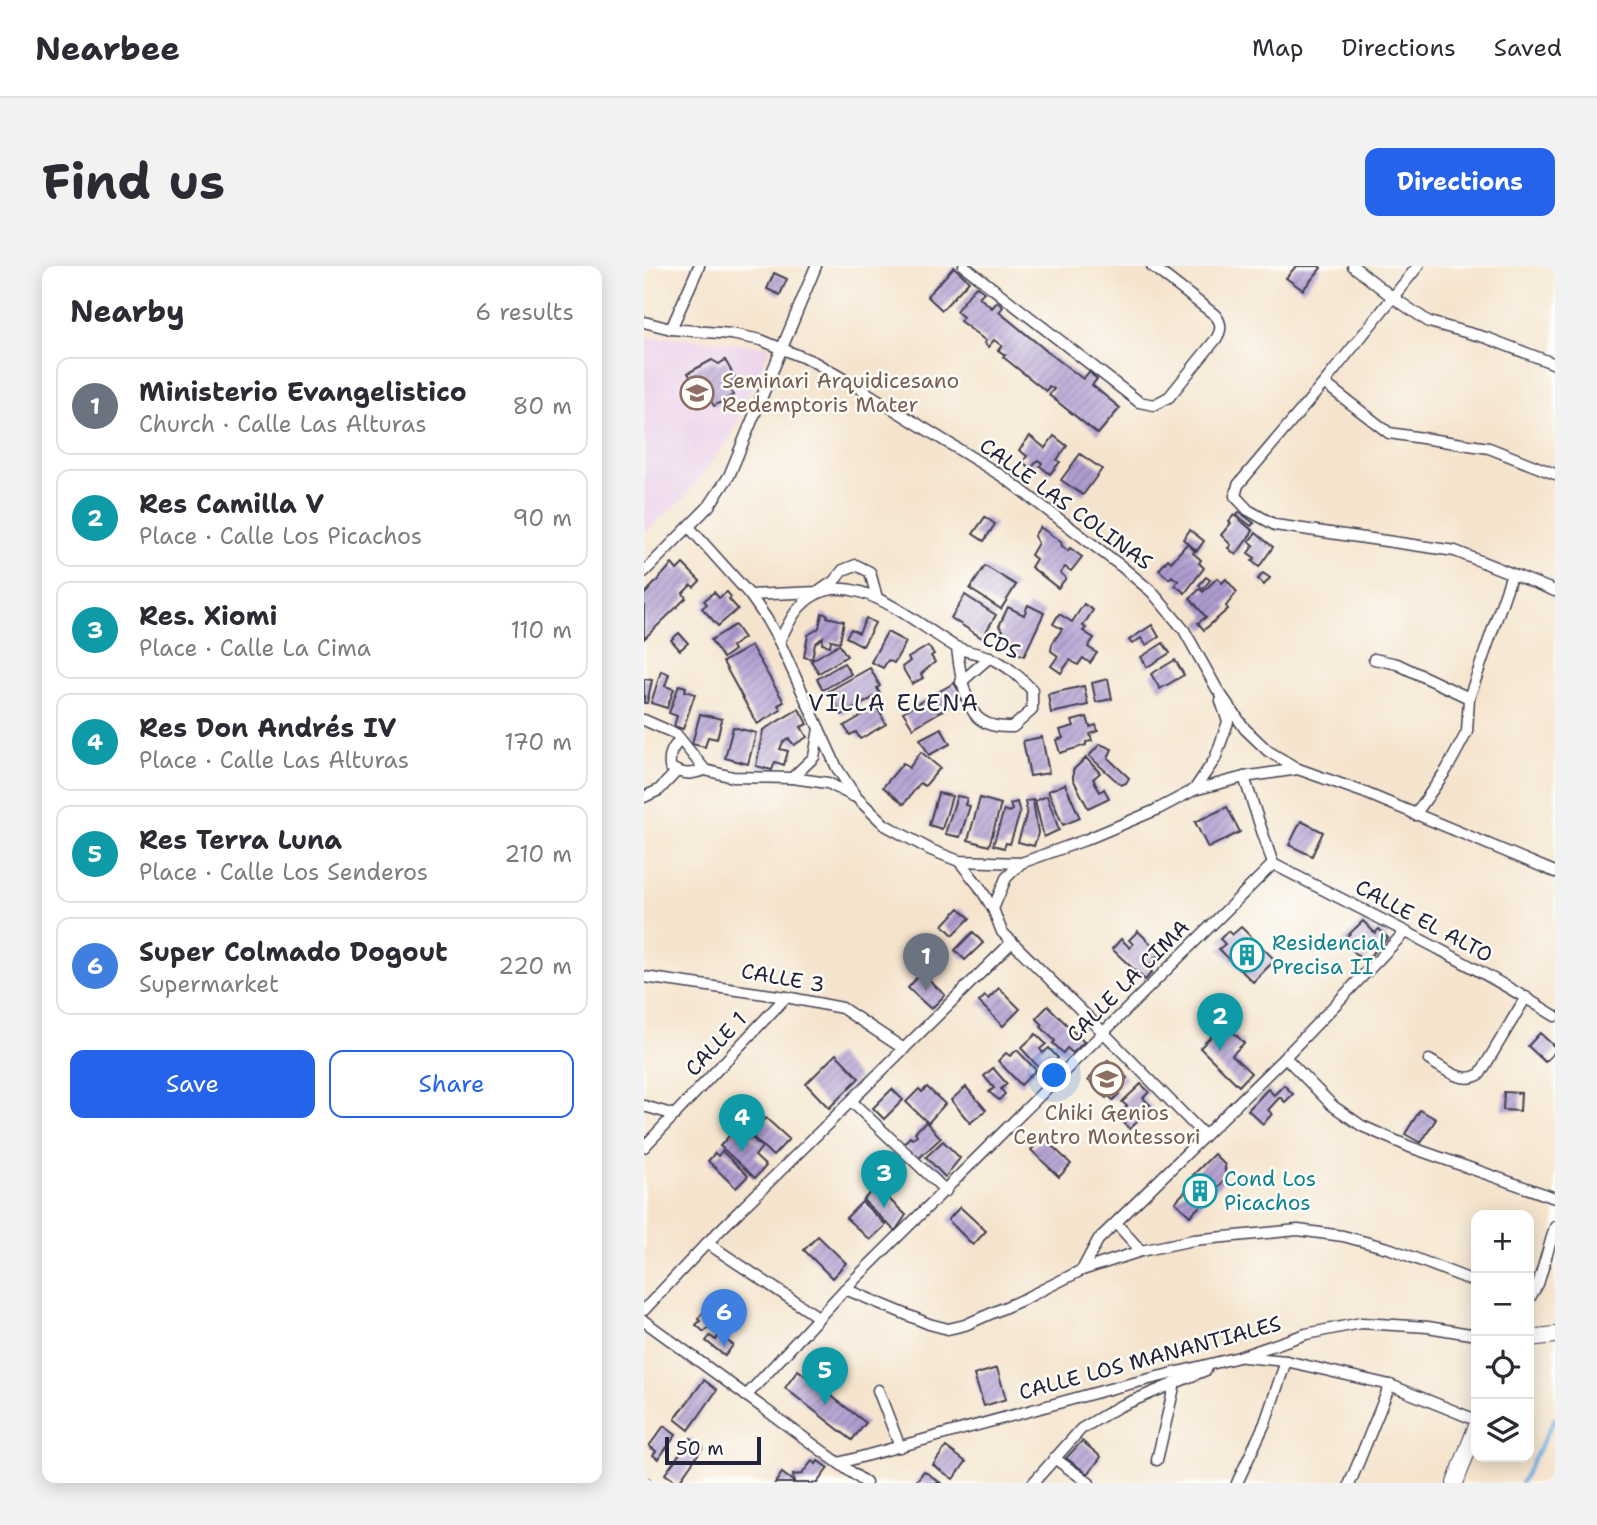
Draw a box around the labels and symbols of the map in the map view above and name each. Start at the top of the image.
place label: Seminari Arquidicesano Redemptoris Mater [722,367,959,419]
school or university icon: Seminari Arquidicesano Redemptoris Mater [678,374,716,412]
street label: CALLE LAS COLINAS [974,432,1158,576]
street label: CDS [978,624,1024,666]
district label: VILLA ELENA [808,688,980,718]
street label: CALLE EL ALTO [1350,873,1498,969]
street label: CALLE LA CIMA [1061,914,1195,1048]
place label: Residencial Precisa II [1272,929,1386,981]
pin: 1 [903,933,949,991]
building icon: Residencial Precisa II [1228,936,1266,974]
street label: CALLE 3 [739,957,827,999]
pin: 2 [1197,993,1243,1051]
street label: CALLE 1 [679,1006,753,1082]
your location [1037,1058,1071,1092]
school or university icon: Chiki Genios Centro Montessori [1088,1060,1126,1098]
pin: 4 [719,1094,765,1152]
place label: Chiki Genios Centro Montessori [1013,1099,1201,1151]
pin: 3 [861,1150,907,1208]
place label: Cond Los Picachos [1224,1165,1316,1217]
building icon: Cond Los Picachos [1181,1172,1219,1210]
pin: 6 [701,1289,747,1347]
street label: CALLE LOS MANANTIALES [1016,1310,1284,1406]
pin: 5 [802,1347,848,1405]
scale bar [665,1434,761,1466]

